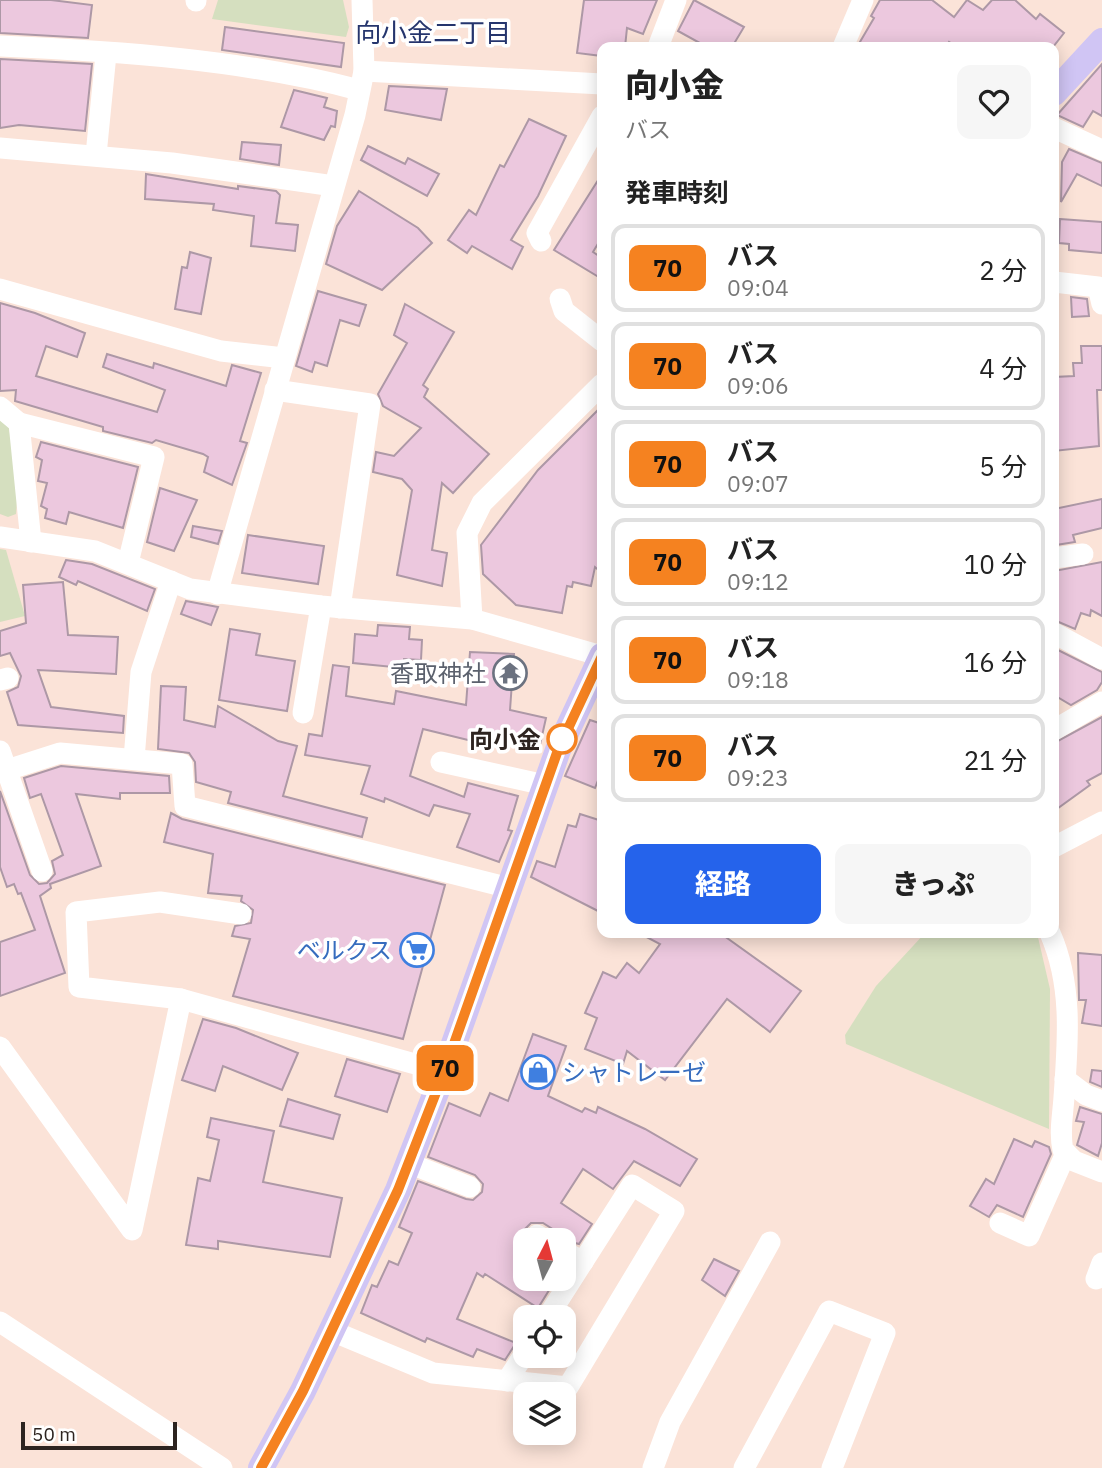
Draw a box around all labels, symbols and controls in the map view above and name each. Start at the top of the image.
district label: 向小金二丁目 [355,15,511,49]
text: 向小金 [625,63,724,106]
button: heart [957,65,1031,139]
text: バス [625,114,671,144]
text: 発車時刻 [625,175,729,209]
text: バス [727,238,779,272]
text: 70 [653,252,682,284]
text: 2 分 [979,253,1027,287]
text: 09:04 [727,272,789,302]
text: バス [727,336,779,370]
text: 70 [653,350,682,382]
text: 4 分 [979,351,1027,385]
text: 09:06 [727,370,789,400]
text: バス [727,434,779,468]
text: 70 [653,448,682,480]
text: 5 分 [979,449,1027,483]
text: 09:07 [727,468,789,498]
text: バス [727,532,779,566]
text: 70 [653,546,682,578]
text: 10 分 [964,547,1027,581]
text: 09:12 [727,566,789,596]
text: バス [727,630,779,664]
text: 70 [653,644,682,676]
text: 16 分 [964,645,1027,679]
temple icon: 香取神社 [491,654,529,692]
place label: 香取神社 [390,657,486,689]
text: 09:18 [727,664,789,694]
place label: 向小金 [469,723,541,755]
marker: 向小金 [547,724,577,754]
text: バス [727,728,779,762]
text: 70 [653,742,682,774]
text: 21 分 [964,743,1027,777]
text: 09:23 [727,762,789,792]
button: 経路 [625,844,821,924]
button: きっぷ [835,844,1031,924]
supermarket icon: ベルクス [398,931,436,969]
place label: ベルクス [297,934,392,966]
line badge: 70 [414,1045,476,1091]
text: 70 [431,1052,459,1084]
shop icon: シャトレーゼ [519,1053,557,1091]
place label: シャトレーゼ [562,1056,706,1088]
north arrow [513,1228,576,1292]
map controls [513,1228,576,1445]
button: locate [513,1305,576,1368]
button: layers [513,1382,576,1445]
scale bar [21,1419,177,1451]
text: 50 m [32,1422,76,1446]

